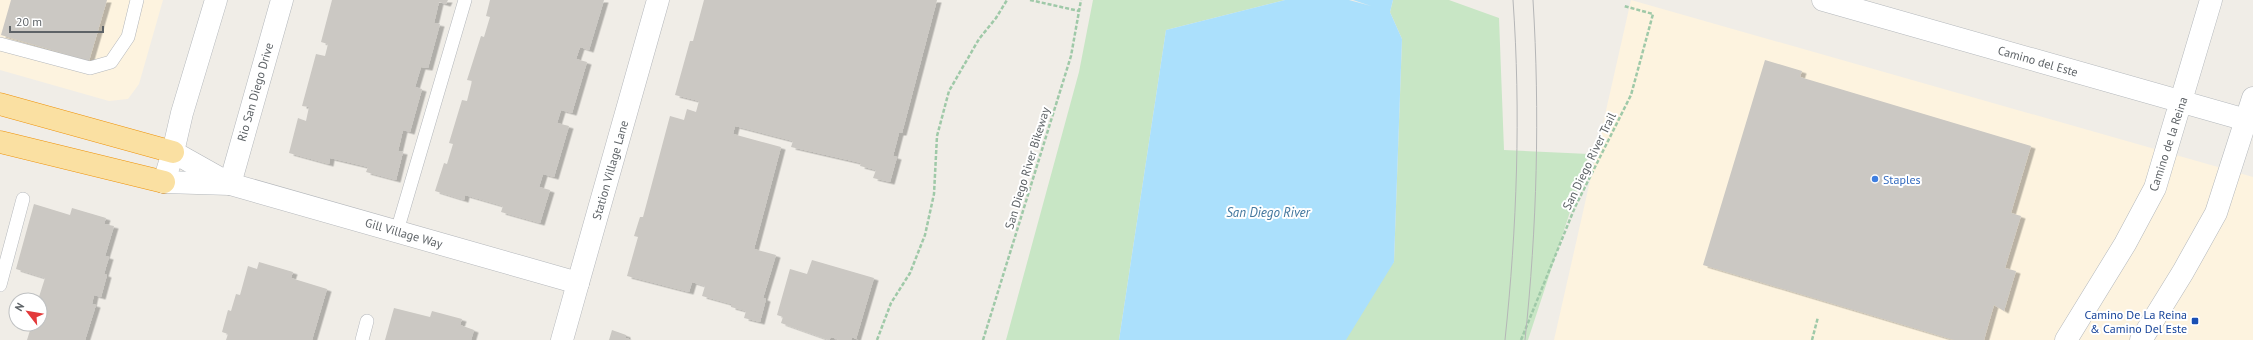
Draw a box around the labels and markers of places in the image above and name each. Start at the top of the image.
place label: Staples [1883,172,1921,187]
marker: Staples [1870,174,1880,184]
place label: Camino De La Reina & Camino Del Este [2085,307,2187,336]
marker: Camino De La Reina & Camino Del Este [2190,316,2200,326]

